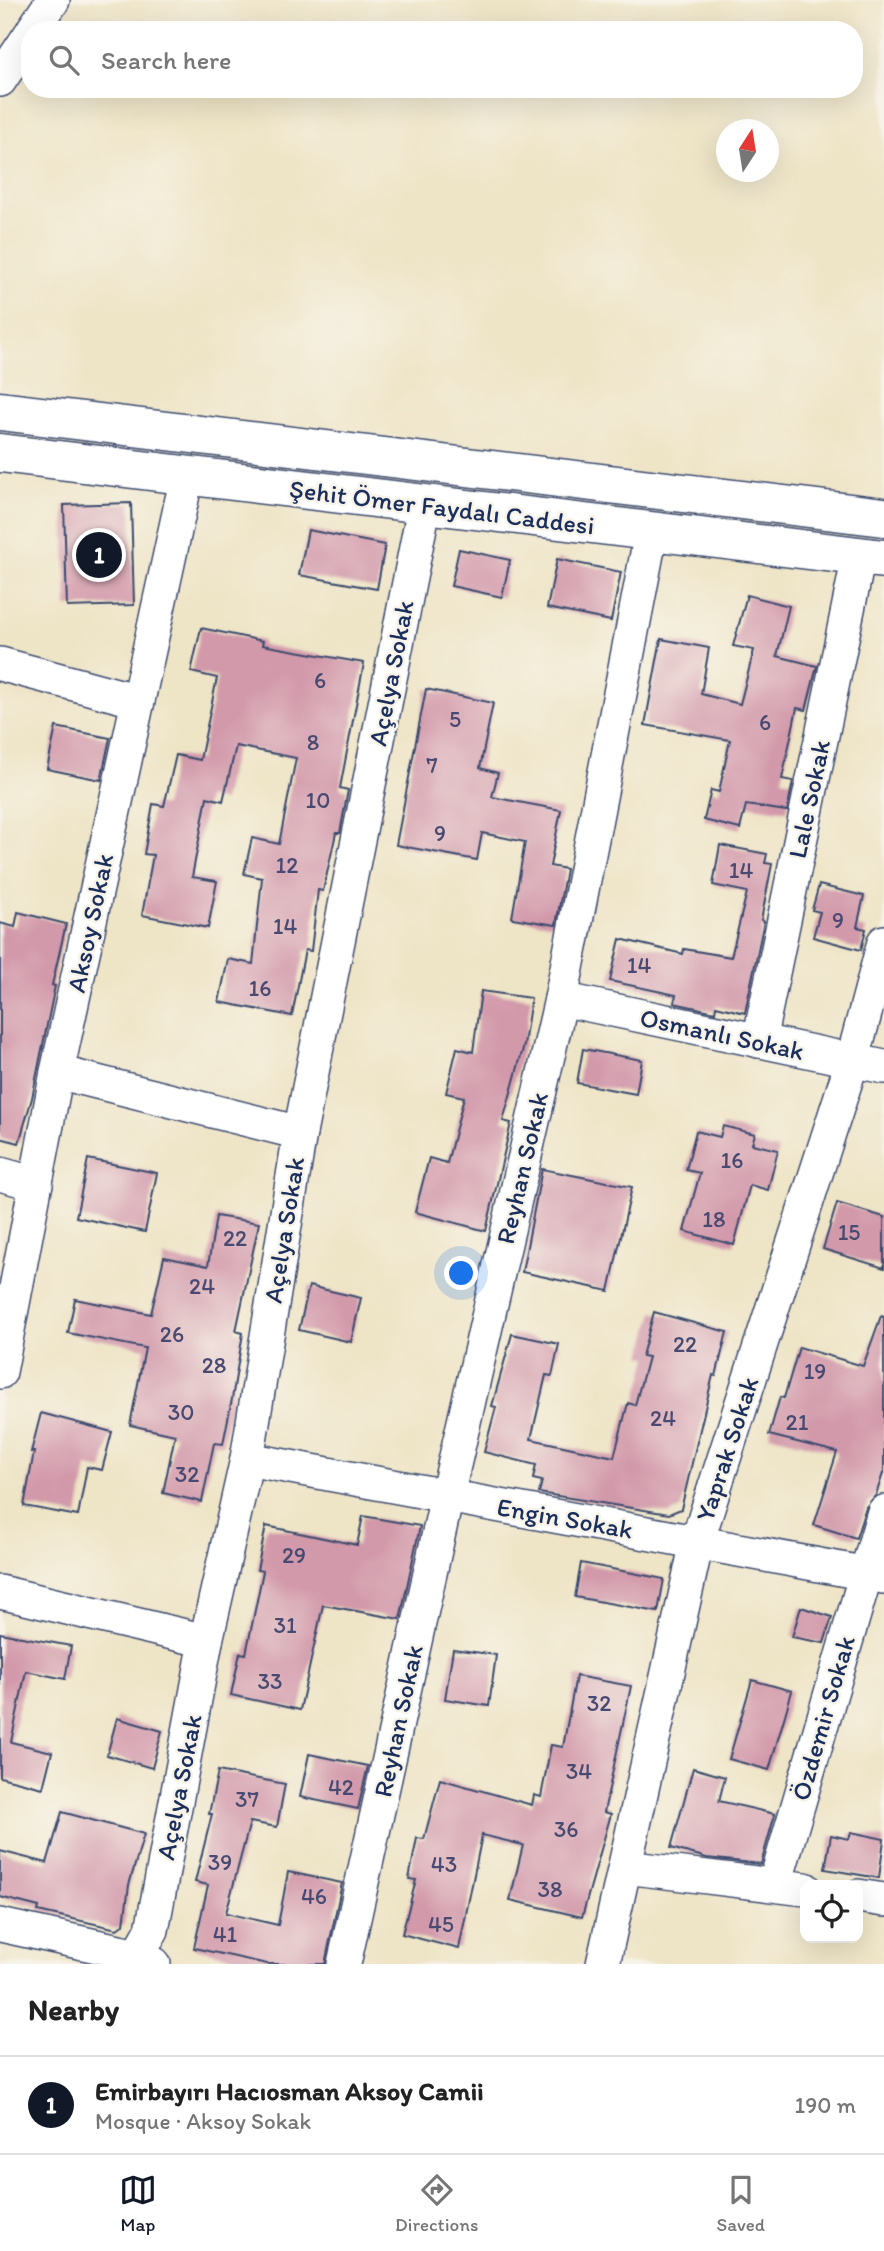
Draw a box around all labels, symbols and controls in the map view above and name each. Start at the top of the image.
search box [21,21,863,98]
icon: search [45,41,83,79]
text: Search here [101,44,231,76]
north arrow [716,119,779,182]
street label: Şehit Ömer Faydalı Caddesi [288,472,596,542]
pin: 1 [76,529,122,581]
street label: Açelya Sokak [361,597,421,749]
house number: 6 [314,666,326,694]
house number: 5 [449,705,461,733]
house number: 6 [759,708,771,736]
house number: 8 [307,728,319,756]
street label: Lale Sokak [781,736,837,861]
house number: 7 [426,751,438,779]
house number: 10 [306,786,330,814]
house number: 9 [434,819,446,847]
street label: Aksoy Sokak [60,851,120,995]
house number: 12 [276,851,298,879]
house number: 14 [729,856,753,884]
house number: 9 [832,906,844,934]
house number: 14 [273,912,297,940]
house number: 14 [627,951,651,979]
house number: 16 [249,974,271,1002]
street label: Osmanlı Sokak [637,1001,807,1067]
street label: Reyhan Sokak [489,1089,555,1247]
house number: 16 [721,1146,743,1174]
street label: Açelya Sokak [257,1154,311,1305]
house number: 18 [702,1205,726,1233]
house number: 15 [838,1218,860,1246]
house number: 22 [223,1224,247,1252]
your location [444,1256,478,1290]
house number: 24 [189,1272,215,1300]
house number: 26 [160,1320,184,1348]
house number: 22 [673,1330,697,1358]
house number: 28 [202,1351,226,1379]
house number: 19 [804,1357,826,1385]
street label: Yaprak Sokak [689,1373,765,1525]
house number: 30 [168,1398,194,1426]
house number: 24 [650,1404,676,1432]
house number: 21 [786,1408,809,1436]
house number: 32 [175,1460,199,1488]
street label: Engin Sokak [495,1490,635,1546]
house number: 29 [282,1541,306,1569]
house number: 31 [273,1611,297,1639]
street label: Özdemir Sokak [784,1631,862,1804]
street label: Reyhan Sokak [366,1642,430,1800]
house number: 33 [257,1667,283,1695]
house number: 32 [587,1689,611,1717]
street label: Açelya Sokak [149,1711,209,1863]
house number: 34 [566,1757,592,1785]
house number: 42 [328,1773,354,1801]
house number: 37 [235,1785,259,1813]
house number: 36 [554,1815,578,1843]
house number: 39 [208,1848,232,1876]
house number: 43 [431,1850,457,1878]
house number: 38 [537,1875,563,1903]
map controls [800,1880,863,1943]
button: locate [800,1880,863,1943]
house number: 46 [301,1882,327,1910]
house number: 45 [428,1910,454,1938]
house number: 41 [213,1920,238,1948]
text: Nearby [28,1991,119,2028]
text: Emirbayırı Hacıosman Aksoy Camii [95,2075,484,2107]
text: 1 [46,2091,56,2119]
text: 190 m [795,2091,856,2119]
text: Mosque · Aksoy Sokak [95,2107,311,2135]
tab: Map [119,2171,157,2236]
tab: Directions [395,2171,479,2236]
tab: Saved [717,2171,765,2236]

